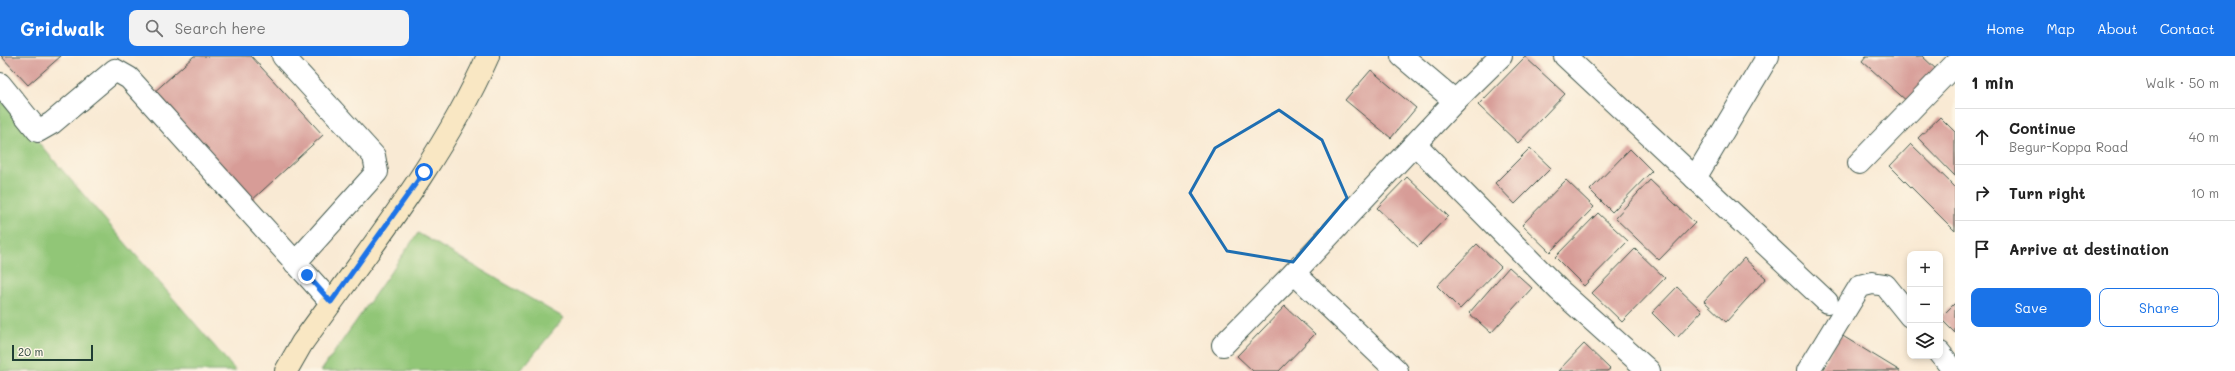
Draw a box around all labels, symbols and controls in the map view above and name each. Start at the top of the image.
search box [129,10,409,46]
text: Gridwalk [20,16,105,41]
icon: search [143,17,165,39]
text: Search here [175,18,266,38]
text: Home [1986,19,2024,38]
text: Map [2046,19,2075,38]
text: About [2097,19,2138,38]
text: Contact [2160,19,2215,38]
text: 1 min [1971,71,2014,93]
text: Walk · 50 m [2145,74,2219,91]
text: Continue [2009,118,2076,138]
icon: ahead [1971,126,1993,148]
text: 40 m [2189,128,2219,145]
text: Begur-Koppa Road [2009,138,2128,155]
route start [415,163,433,181]
icon: right [1971,182,1993,204]
text: Turn right [2009,183,2086,203]
text: 10 m [2191,184,2219,201]
icon: arrive [1971,238,1993,260]
text: Arrive at destination [2009,239,2169,259]
map controls [1907,251,1943,359]
button: + [1907,251,1943,287]
route end [298,266,316,284]
button: − [1907,287,1943,323]
button: Save [1971,288,2091,327]
button: Share [2099,288,2219,327]
button: layers [1907,323,1943,359]
scale bar [12,343,93,362]
text: 20 m [18,344,43,359]

